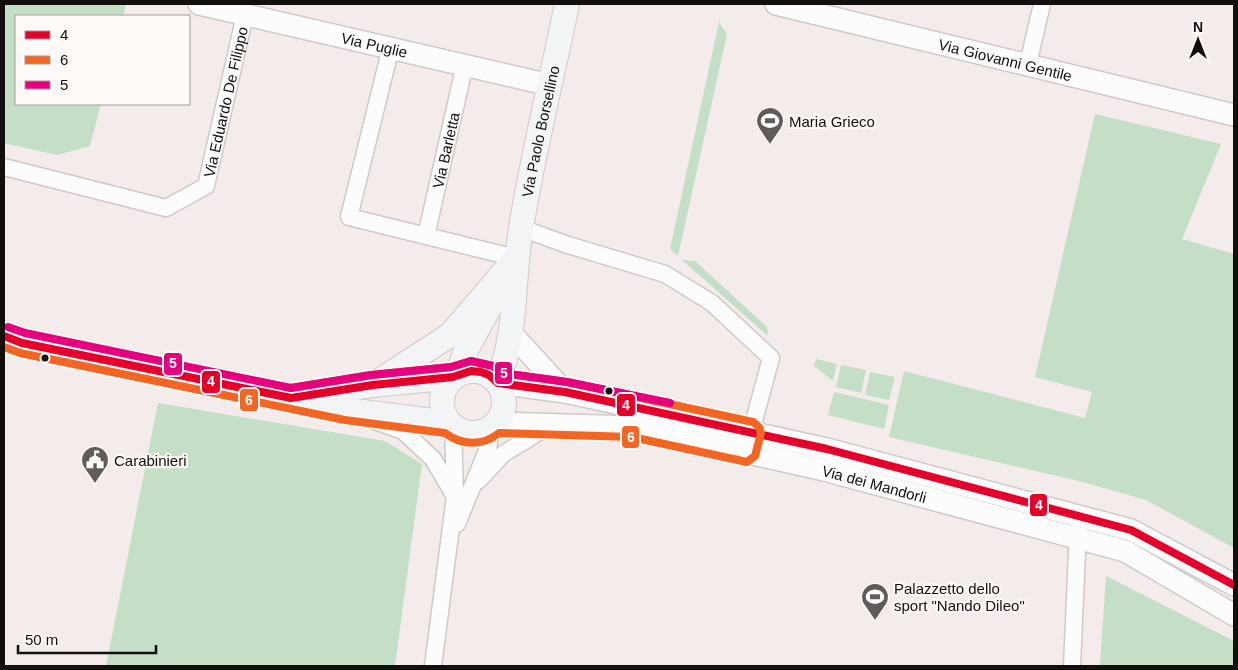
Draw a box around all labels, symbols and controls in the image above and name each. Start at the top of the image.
legend [15,15,190,105]
north arrow [1173,15,1223,65]
text: N [1193,19,1203,35]
street label: Via Eduardo De Filippo [200,25,251,179]
text: 4 [60,26,68,43]
street label: Via Puglie [340,29,409,60]
street label: Via Giovanni Gentile [937,35,1074,84]
text: 6 [60,51,68,68]
street label: Via Paolo Borsellino [518,64,562,199]
text: 5 [60,76,68,93]
sports icon: Maria Grieco [755,106,785,145]
street label: Via Barletta [429,110,462,190]
place label: Maria Grieco [789,113,875,130]
line badge: 5 [163,352,183,376]
unlabelled marker [40,353,50,363]
text: 5 [169,355,177,371]
line badge: 5 [494,361,513,385]
text: 5 [500,365,508,381]
line badge: 4 [201,370,221,394]
text: 4 [207,373,215,389]
unlabelled marker [604,386,614,396]
line badge: 6 [239,388,259,412]
text: 6 [245,392,253,408]
line badge: 4 [616,393,636,417]
text: 4 [622,397,630,413]
line badge: 6 [621,425,640,449]
text: 6 [627,429,635,445]
public building icon: Carabinieri [80,445,110,484]
place label: Carabinieri [114,452,187,469]
street label: Via dei Mandorli [820,461,928,506]
line badge: 4 [1029,493,1048,517]
text: 4 [1035,497,1043,513]
place label: Palazzetto dello sport "Nando Dileo" [894,580,1025,614]
sports icon: Palazzetto dello sport "Nando Dileo" [860,582,890,621]
scale bar [18,622,155,654]
text: 50 m [25,631,58,648]

